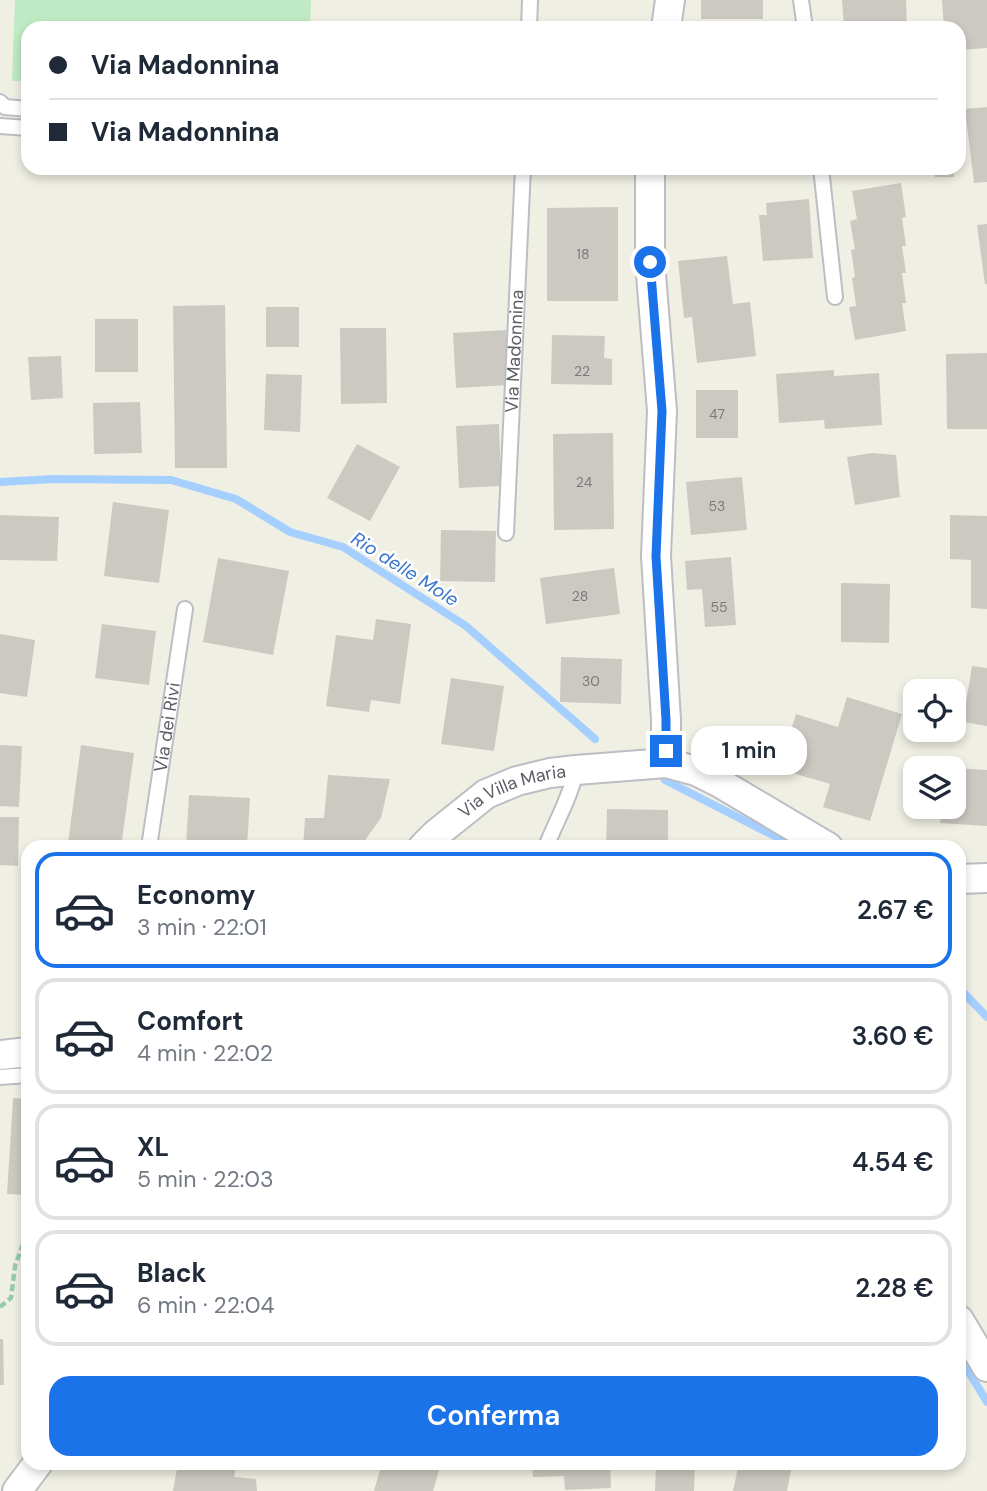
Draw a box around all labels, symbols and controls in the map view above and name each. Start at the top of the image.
text: Via Madonnina [91,48,279,82]
text: Via Madonnina [91,115,279,149]
house number: 18 [577,245,589,263]
route start [634,246,666,278]
street label: Via Madonnina [500,289,529,413]
house number: 22 [574,362,590,380]
house number: 47 [709,405,725,423]
house number: 24 [576,473,593,491]
house number: 53 [709,497,725,515]
water label: Rio delle Mole [347,526,464,612]
house number: 28 [572,587,588,605]
house number: 55 [710,598,728,616]
house number: 30 [582,672,600,690]
map controls [903,679,966,819]
button: locate [903,679,966,742]
street label: Via dei Rivi [148,681,186,774]
callout: 1 min [690,726,806,776]
route end [650,735,682,767]
text: 1 min [722,735,776,765]
button: layers [903,756,966,819]
street label: Via Villa Maria [453,759,567,824]
text: Economy [137,878,255,912]
icon: car [53,879,116,942]
text: 2.67 € [857,893,934,927]
text: 3 min · 22:01 [137,912,267,942]
text: Comfort [137,1004,243,1038]
icon: car [53,1005,116,1068]
text: 3.60 € [852,1019,934,1053]
text: 4 min · 22:02 [137,1038,273,1068]
text: XL [137,1130,169,1164]
icon: car [53,1131,116,1194]
text: 4.54 € [852,1145,934,1179]
text: 5 min · 22:03 [137,1164,274,1194]
text: Black [137,1256,207,1290]
icon: car [53,1257,116,1320]
text: 2.28 € [855,1271,934,1305]
text: 6 min · 22:04 [137,1290,274,1320]
button: Conferma [49,1376,938,1456]

